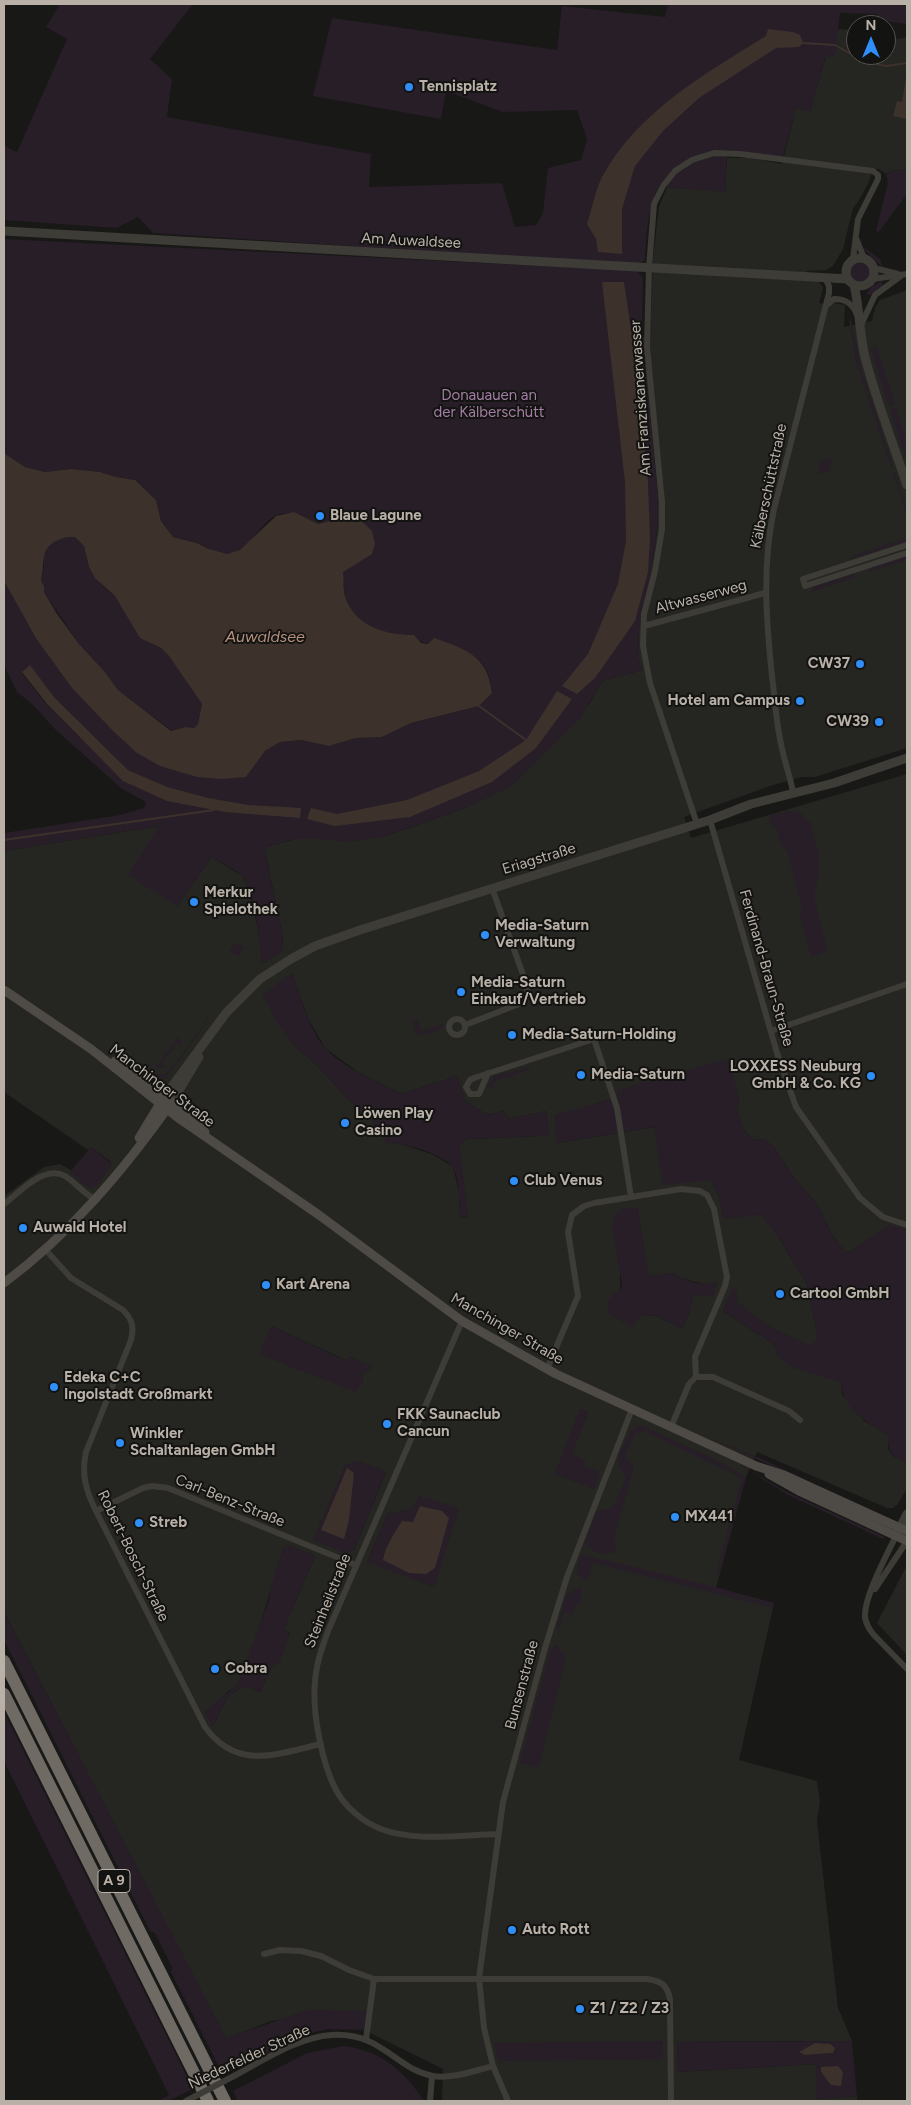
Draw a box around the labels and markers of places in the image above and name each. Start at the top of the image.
place label: Tennisplatz [419,78,497,96]
marker: Tennisplatz [403,81,415,93]
place label: Blaue Lagune [330,507,422,525]
marker: Blaue Lagune [314,510,326,522]
place label: CW37 [808,655,850,673]
marker: CW37 [854,658,866,670]
place label: Hotel am Campus [667,692,790,710]
marker: Hotel am Campus [794,695,806,707]
place label: CW39 [826,713,869,731]
marker: CW39 [873,716,885,728]
place label: Merkur Spielothek [204,884,278,919]
marker: Merkur Spielothek [188,896,200,908]
place label: Media-Saturn Verwaltung [495,917,589,952]
marker: Media-Saturn Verwaltung [479,929,491,941]
place label: Media-Saturn Einkauf/Vertrieb [471,974,586,1009]
marker: Media-Saturn Einkauf/Vertrieb [455,986,467,998]
place label: Media-Saturn-Holding [522,1026,676,1044]
marker: Media-Saturn-Holding [506,1029,518,1041]
place label: LOXXESS Neuburg GmbH & Co. KG [730,1058,861,1093]
place label: Media-Saturn [591,1066,685,1084]
marker: Media-Saturn [575,1069,587,1081]
marker: LOXXESS Neuburg GmbH & Co. KG [865,1070,877,1082]
place label: Löwen Play Casino [355,1105,433,1140]
marker: Löwen Play Casino [339,1117,351,1129]
place label: Club Venus [524,1172,602,1190]
marker: Club Venus [508,1175,520,1187]
place label: Auwald Hotel [33,1219,127,1237]
marker: Auwald Hotel [17,1222,29,1234]
place label: Kart Arena [276,1276,350,1294]
marker: Kart Arena [260,1279,272,1291]
place label: Cartool GmbH [790,1285,890,1303]
marker: Cartool GmbH [774,1288,786,1300]
place label: Edeka C+C Ingolstadt Großmarkt [64,1369,213,1404]
marker: Edeka C+C Ingolstadt Großmarkt [48,1381,60,1393]
place label: FKK Saunaclub Cancun [397,1406,500,1441]
marker: FKK Saunaclub Cancun [381,1418,393,1430]
place label: Winkler Schaltanlagen GmbH [130,1425,275,1460]
marker: Winkler Schaltanlagen GmbH [114,1437,126,1449]
place label: MX441 [685,1508,733,1526]
marker: MX441 [669,1511,681,1523]
place label: Streb [149,1514,187,1532]
marker: Streb [133,1517,145,1529]
place label: Cobra [225,1660,267,1678]
marker: Cobra [209,1663,221,1675]
place label: Auto Rott [522,1921,590,1939]
marker: Auto Rott [506,1924,518,1936]
place label: Z1 / Z2 / Z3 [590,2000,669,2018]
marker: Z1 / Z2 / Z3 [574,2003,586,2015]

